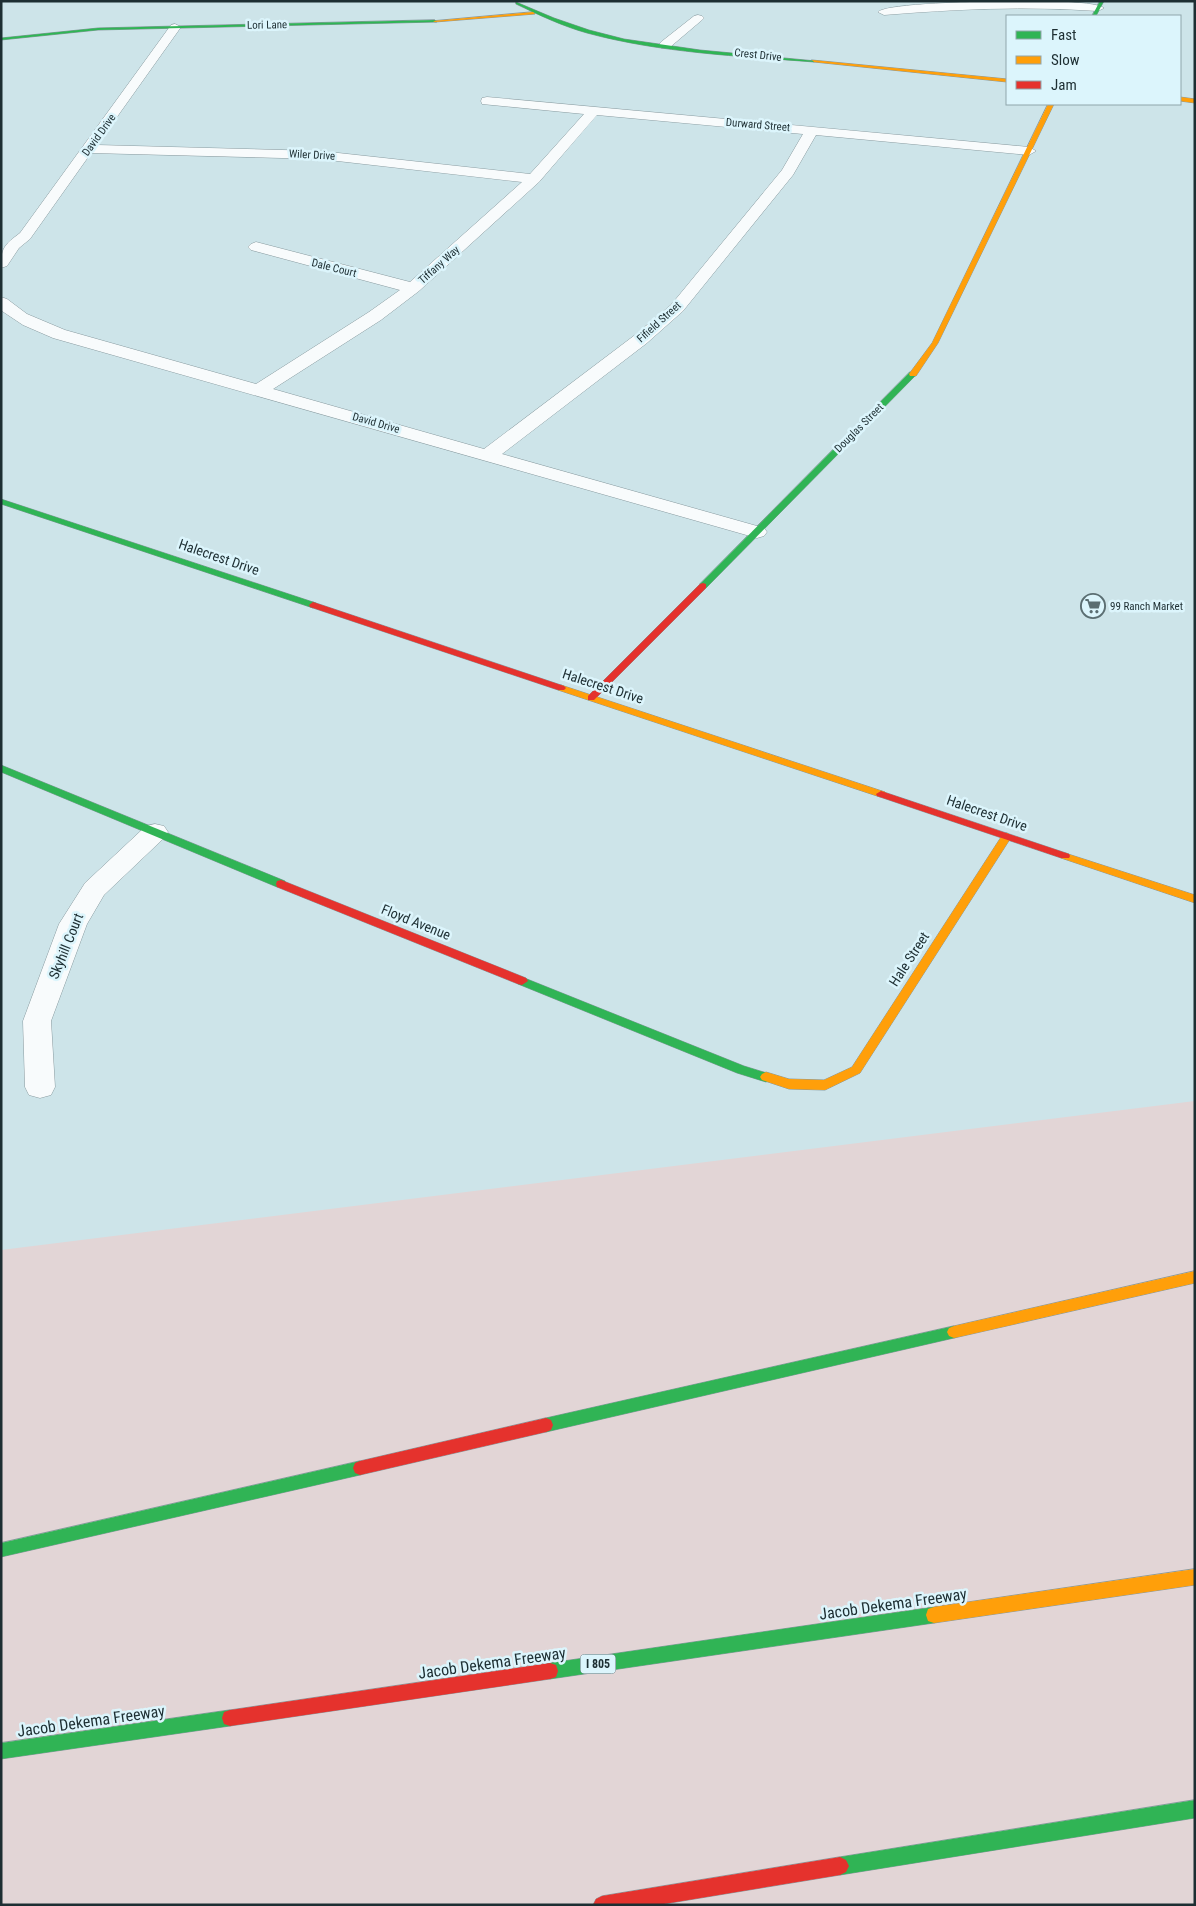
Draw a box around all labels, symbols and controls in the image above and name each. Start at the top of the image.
legend [1006,15,1181,105]
street label: Lori Lane [247,18,287,32]
text: Fast [1051,26,1076,44]
street label: Crest Drive [734,46,782,64]
text: Slow [1051,51,1080,69]
text: Jam [1051,76,1077,94]
street label: David Drive [79,112,119,158]
street label: Durward Street [725,116,791,134]
street label: Wiler Drive [288,147,336,163]
street label: Tiffany Way [416,243,463,287]
street label: Dale Court [310,256,358,280]
street label: Fifield Street [634,299,684,345]
street label: Douglas Street [832,401,886,455]
street label: David Drive [351,410,401,436]
street label: Halecrest Drive [177,536,262,578]
supermarket icon: 99 Ranch Market [1080,593,1106,619]
place label: 99 Ranch Market [1110,600,1183,613]
street label: Halecrest Drive [561,665,646,707]
street label: Halecrest Drive [945,792,1030,834]
street label: Floyd Avenue [379,901,453,943]
street label: Skyhill Court [46,911,86,981]
street label: Hale Street [886,929,932,989]
street label: Jacob Dekema Freeway [818,1584,968,1624]
street label: Jacob Dekema Freeway [417,1643,567,1683]
road number: I 805 [580,1655,616,1674]
street label: Jacob Dekema Freeway [16,1701,166,1741]

